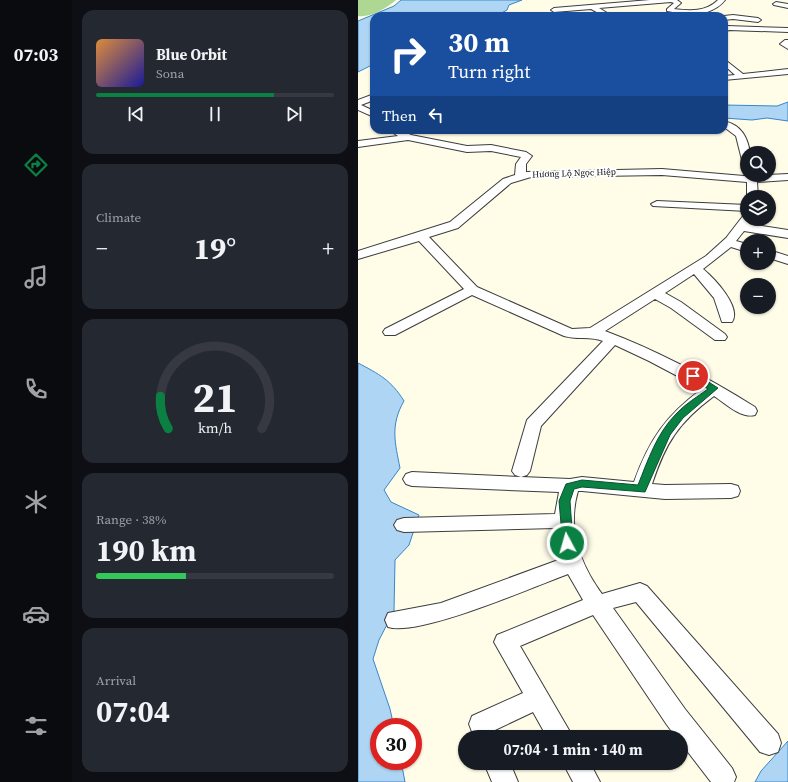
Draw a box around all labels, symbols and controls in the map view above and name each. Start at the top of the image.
text: 30 m [448,23,510,61]
icon: right [382,28,434,80]
text: 07:03 [14,42,58,67]
text: Blue Orbit [156,44,227,65]
text: Turn right [448,59,530,84]
text: Sona [156,65,184,82]
icon: previous [125,103,147,125]
icon: pause [204,103,226,125]
icon: next [283,103,305,125]
icon: left [425,104,447,126]
text: Then [382,105,417,126]
map controls [740,146,776,314]
button: search [740,146,776,182]
icon: directions [22,151,50,179]
street label: Hương Lộ Ngọc Hiệp [532,166,616,180]
button: layers [740,190,776,226]
text: Climate [96,209,141,226]
text: 19° [194,228,236,269]
text: − [96,233,108,263]
text: + [322,233,334,263]
button: + [740,234,776,270]
icon: music [22,263,50,291]
button: − [740,278,776,314]
pin [676,359,710,393]
icon: arrive [682,365,704,387]
text: 21 [192,369,238,426]
icon: phone [22,375,50,403]
text: km/h [198,418,232,438]
icon: climate [22,488,50,516]
text: Range · 38% [96,511,167,528]
position arrow [546,522,588,564]
text: 190 km [96,530,196,571]
icon: car [22,600,50,628]
text: Arrival [96,672,136,689]
text: 07:04 [96,691,170,732]
icon: filters [22,712,50,740]
speed limit sign: 30 [370,718,422,770]
text: 07:04 · 1 min · 140 m [504,739,643,760]

